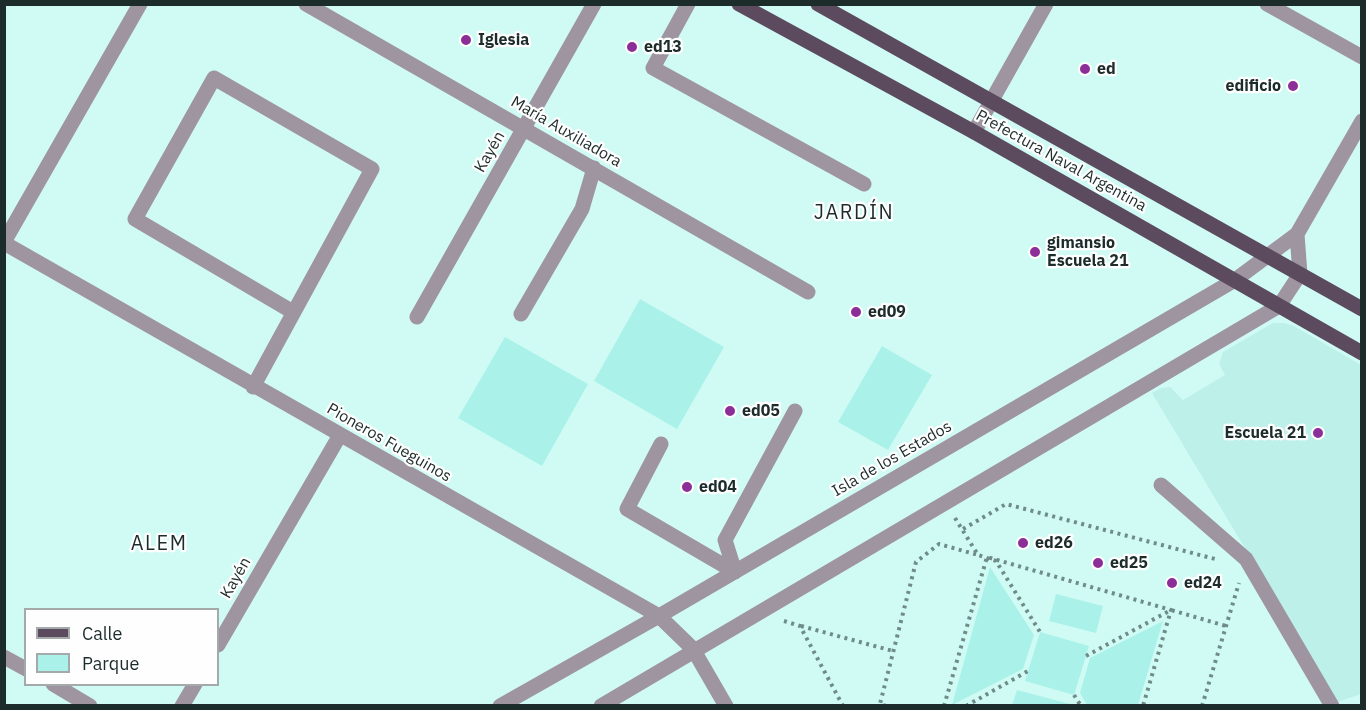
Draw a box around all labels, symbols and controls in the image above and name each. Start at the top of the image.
place label: Iglesia [478,30,529,50]
marker: Iglesia [459,33,473,47]
place label: ed13 [644,37,682,57]
marker: ed13 [625,40,639,54]
place label: ed [1097,59,1116,79]
marker: ed [1078,62,1092,76]
place label: edificio [1225,76,1281,96]
marker: edificio [1286,79,1300,93]
street label: María Auxiliadora [507,93,625,171]
street label: Prefectura Naval Argentina [972,106,1150,216]
street label: Kayén [471,128,509,176]
district label: JARDÍN [814,201,894,225]
place label: gimansio Escuela 21 [1047,233,1129,271]
marker: gimansio Escuela 21 [1028,245,1042,259]
place label: ed09 [868,302,906,322]
marker: ed09 [849,305,863,319]
street label: Pioneros Fueguinos [323,400,455,486]
place label: ed05 [742,401,780,421]
marker: ed05 [723,404,737,418]
street label: Isla de los Estados [829,417,955,501]
place label: Escuela 21 [1224,423,1306,443]
marker: Escuela 21 [1311,426,1325,440]
place label: ed04 [699,477,737,497]
marker: ed04 [680,480,694,494]
district label: ALEM [131,532,187,556]
place label: ed26 [1035,533,1073,553]
marker: ed26 [1016,536,1030,550]
place label: ed25 [1110,553,1148,573]
street label: Kayén [217,554,255,602]
marker: ed25 [1091,556,1105,570]
place label: ed24 [1184,573,1222,593]
marker: ed24 [1165,576,1179,590]
legend [24,608,219,686]
text: Calle [82,622,122,645]
text: Parque [82,652,139,675]

